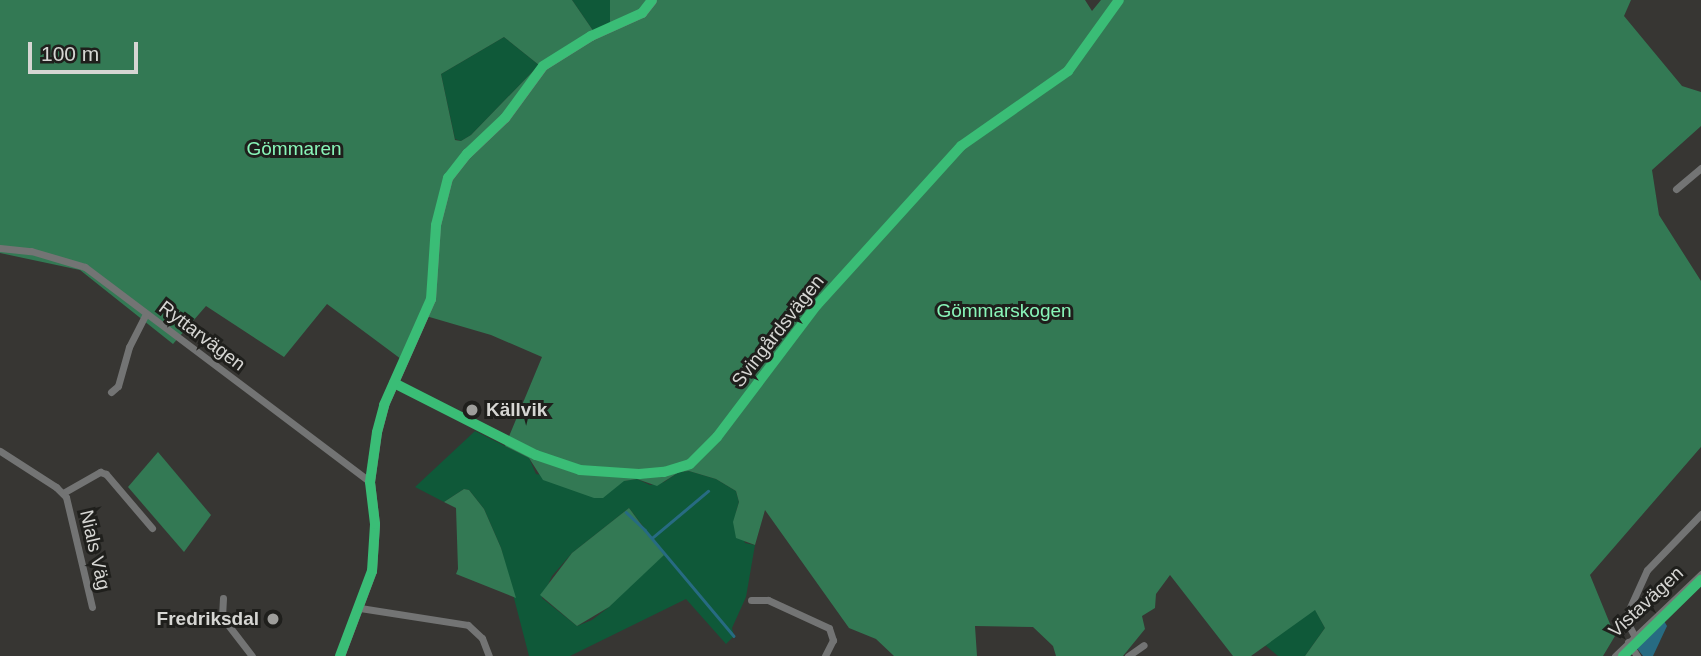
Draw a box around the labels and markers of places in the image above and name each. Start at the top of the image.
place label: Källvik [486,399,547,421]
marker: Källvik [464,402,480,418]
place label: Fredriksdal [157,608,259,630]
marker: Fredriksdal [265,611,281,627]

